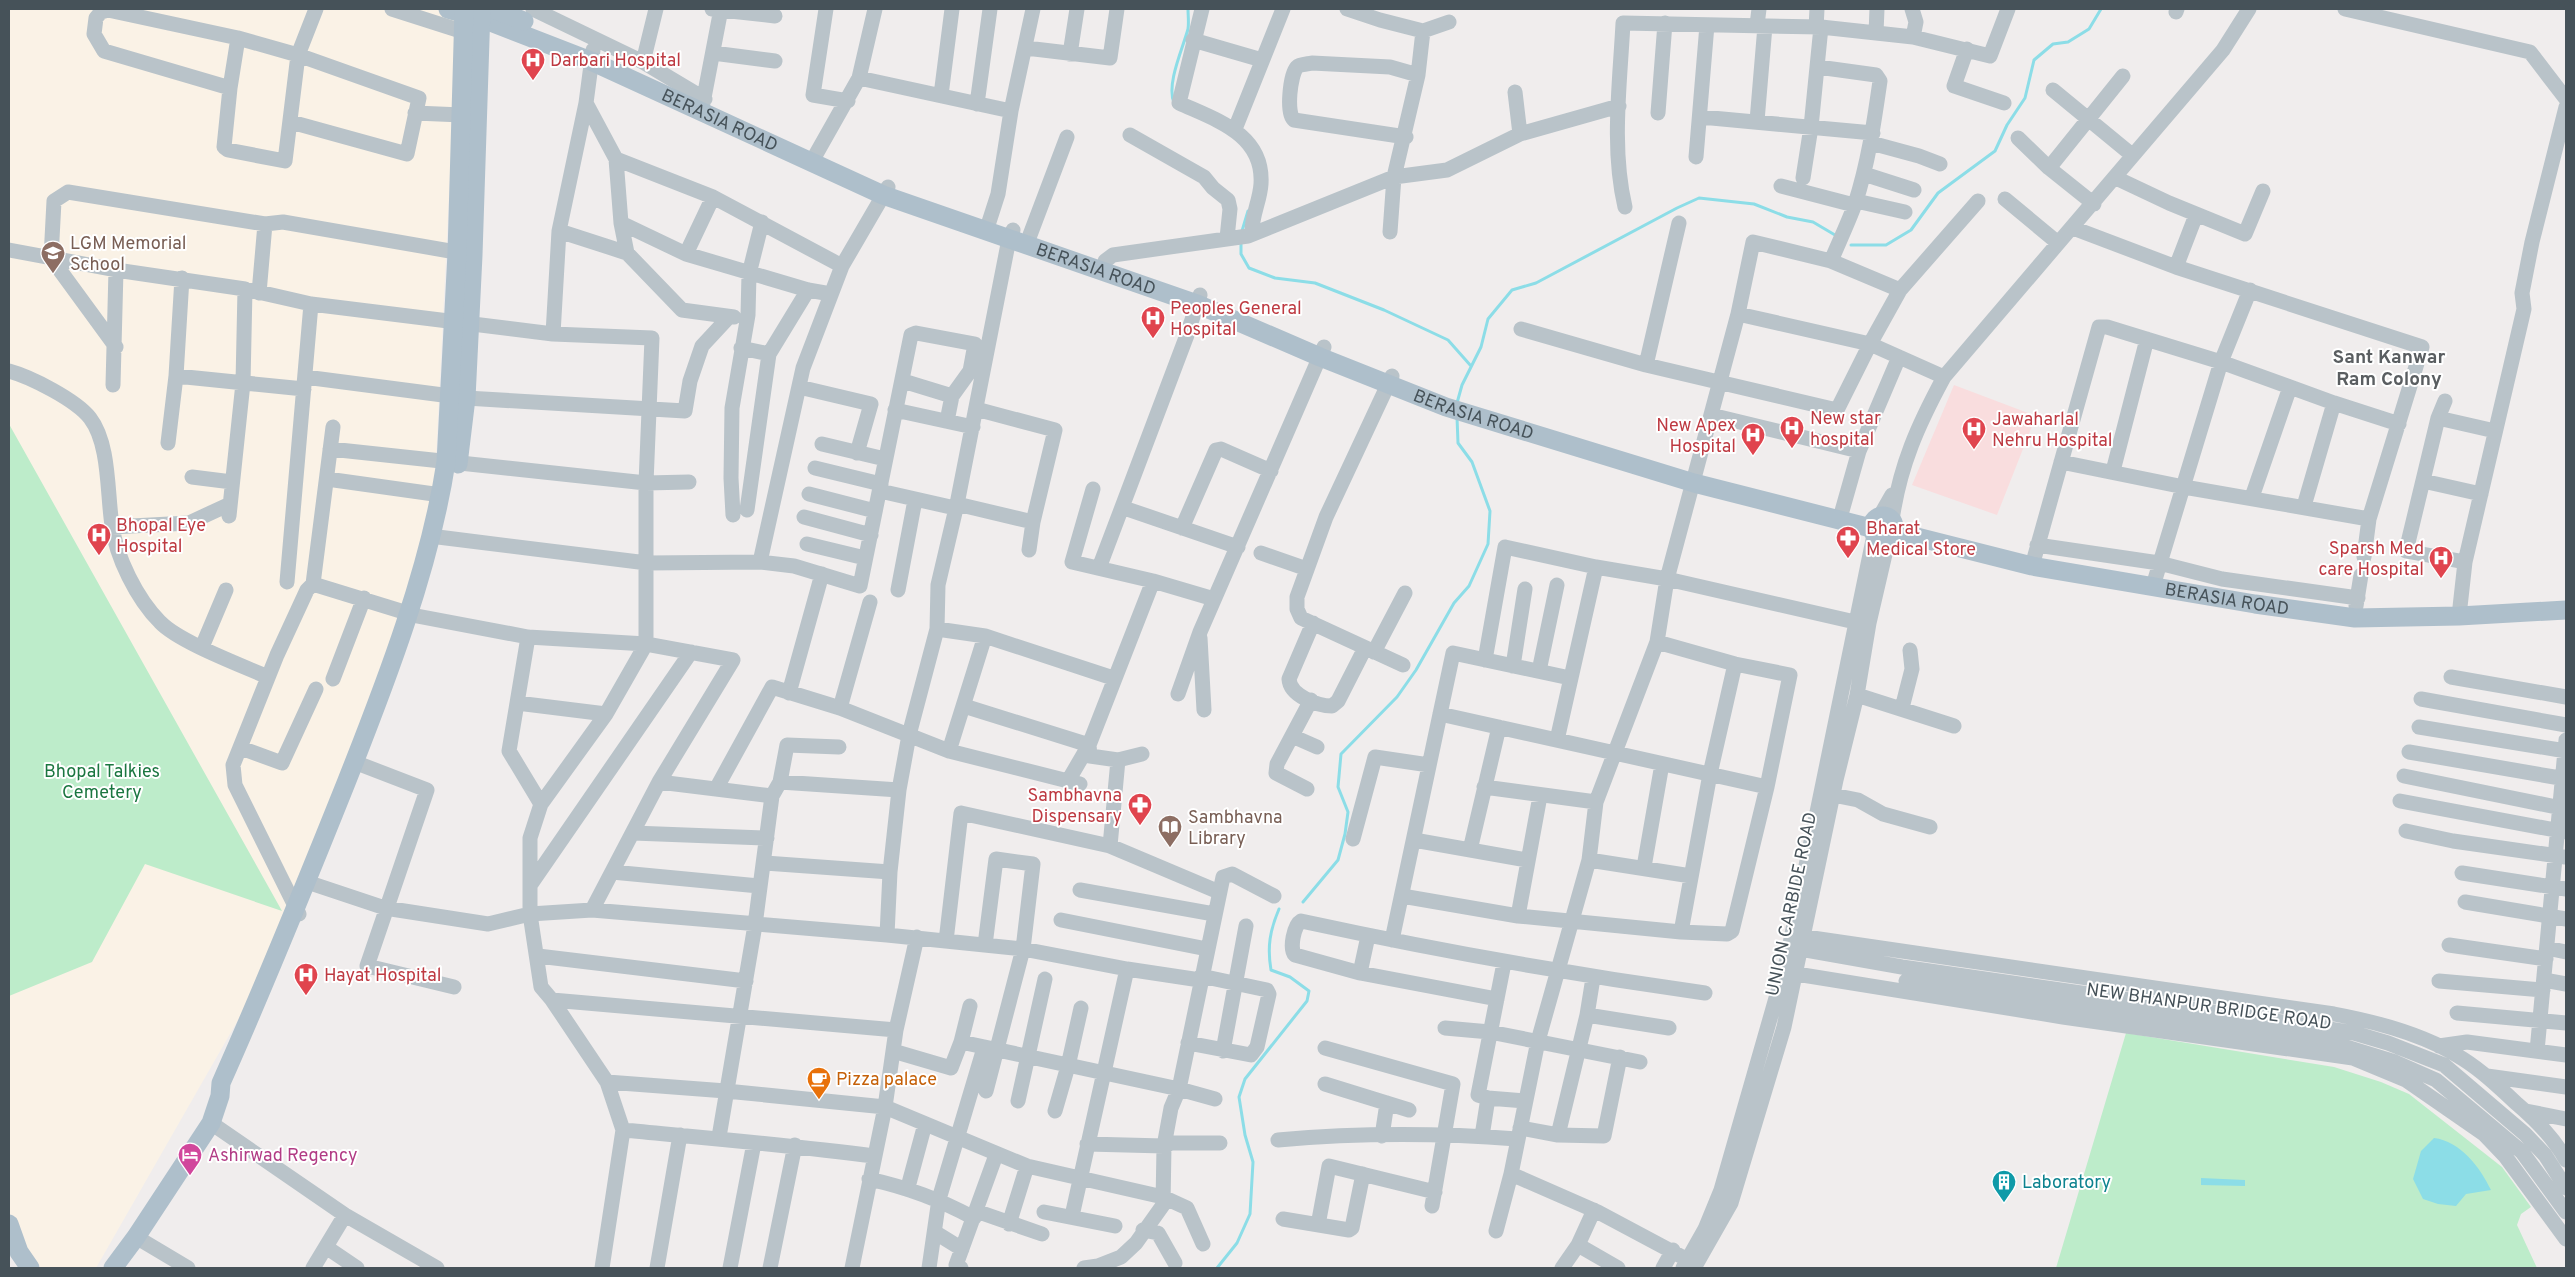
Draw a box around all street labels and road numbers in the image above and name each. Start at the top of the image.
street label: BERASIA ROAD [657,85,781,158]
street label: BERASIA ROAD [1032,239,1159,302]
street label: BERASIA ROAD [1409,385,1536,446]
street label: BERASIA ROAD [2163,579,2290,622]
street label: UNION CARBIDE ROAD [1762,810,1823,998]
street label: NEW BHANPUR BRIDGE ROAD [2085,979,2333,1036]

